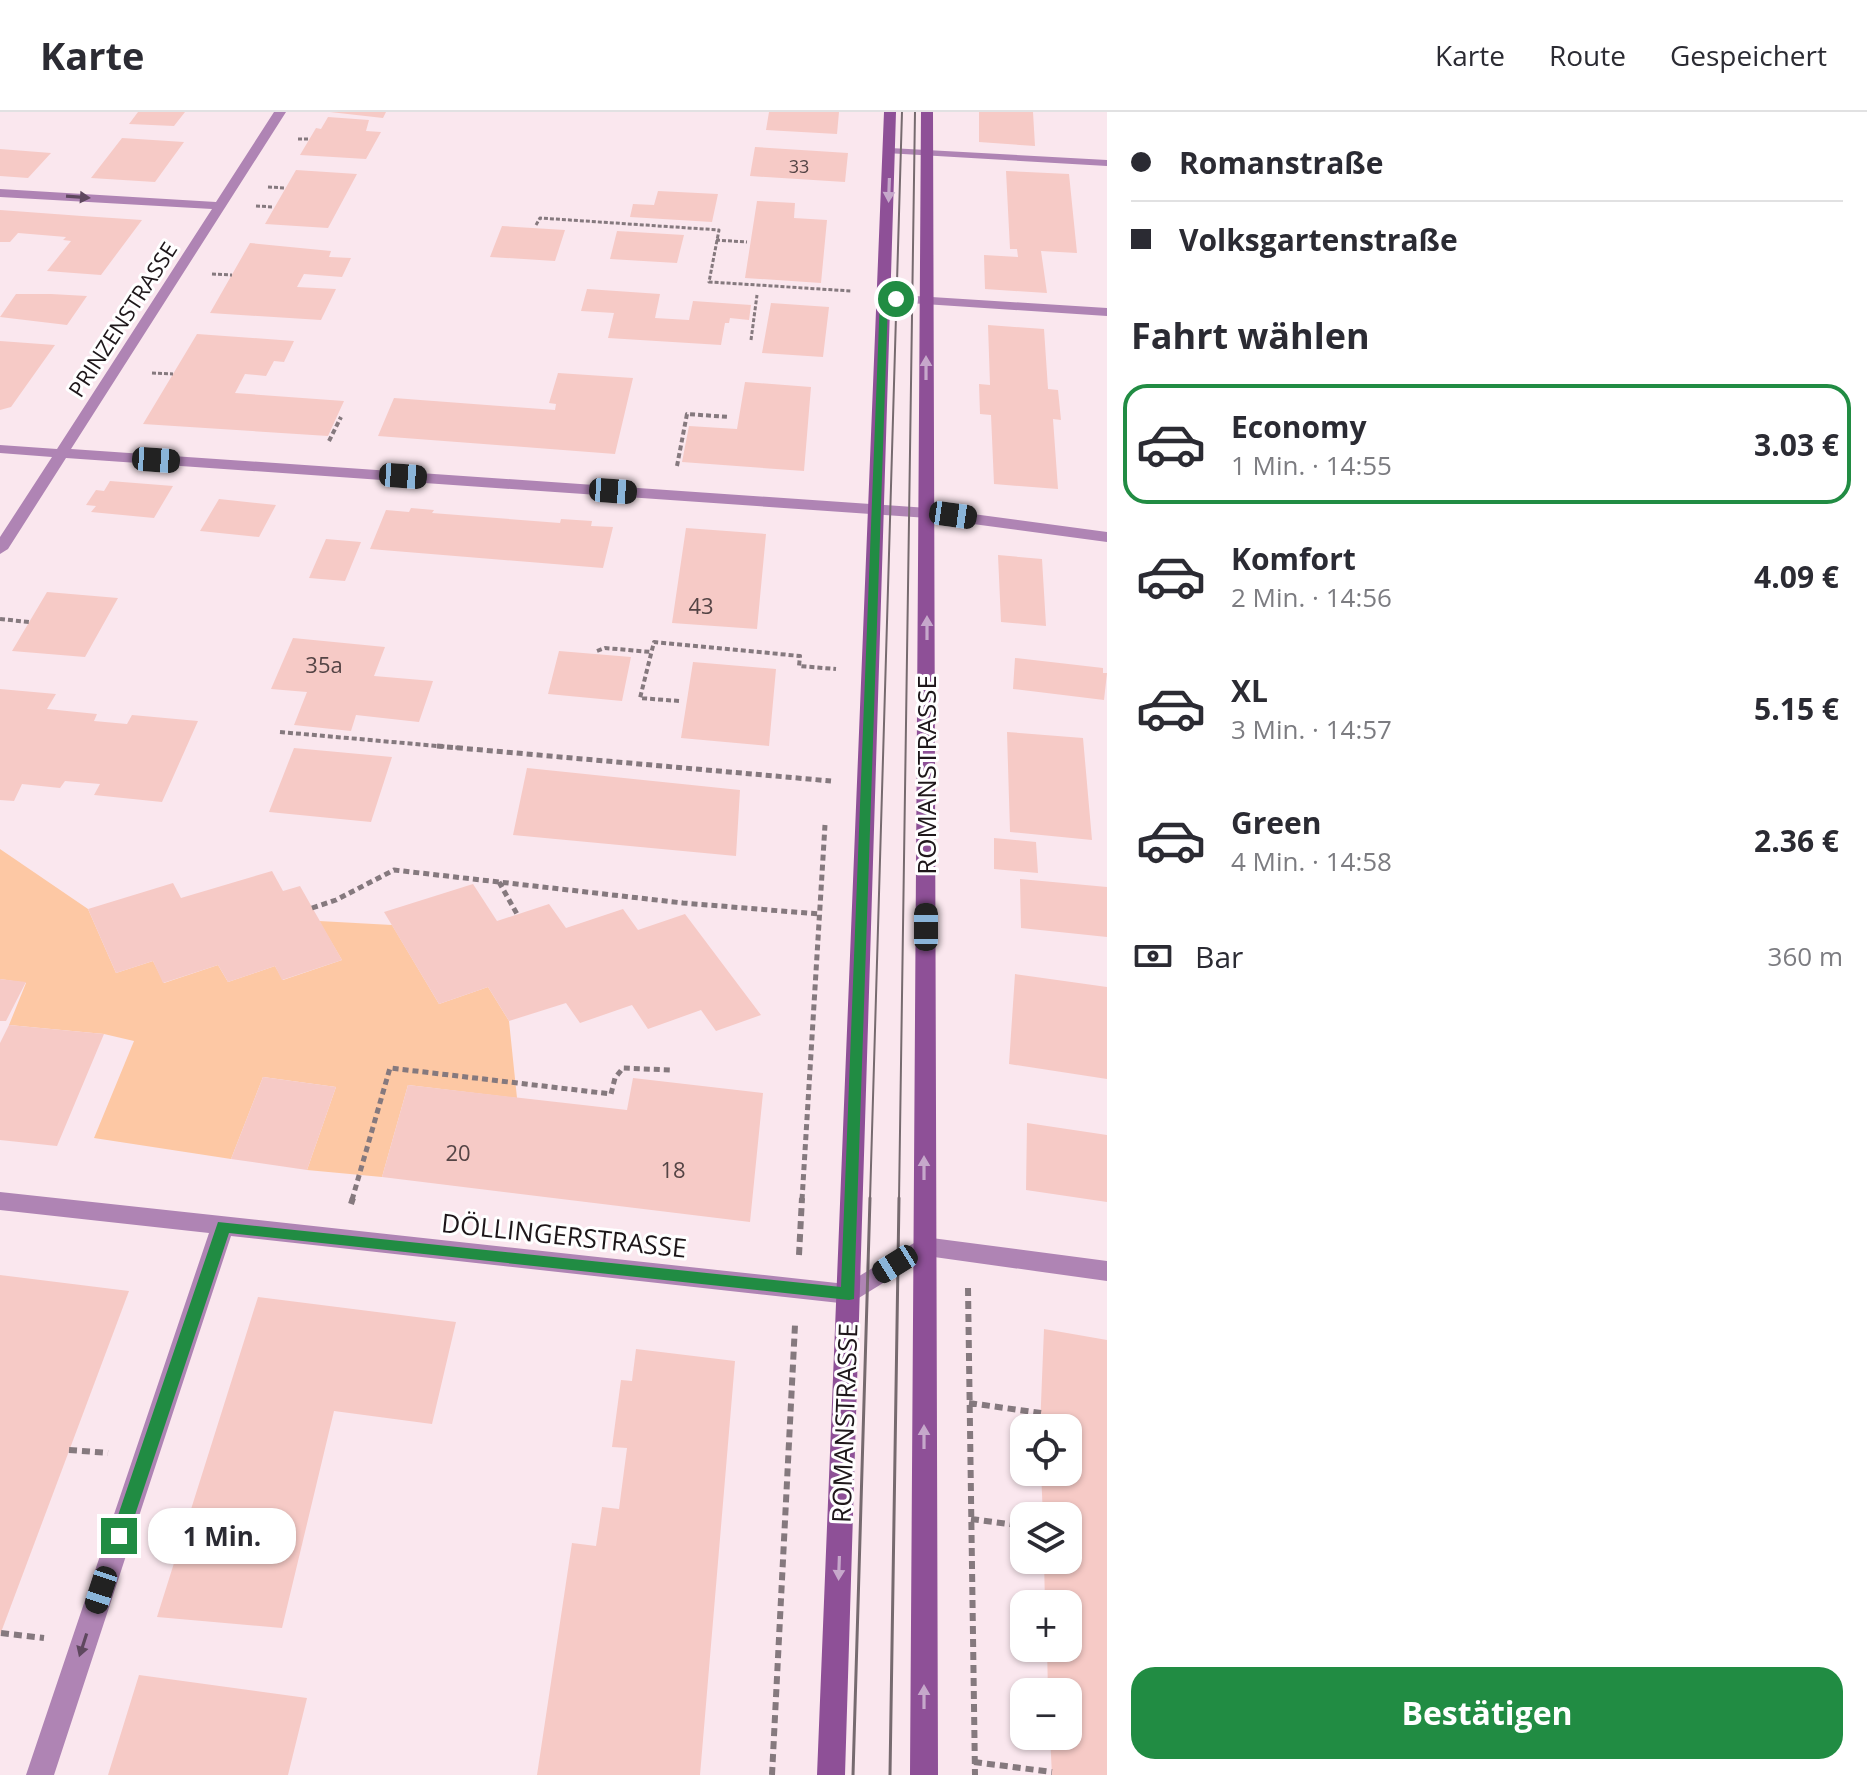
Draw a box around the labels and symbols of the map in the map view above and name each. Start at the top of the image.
house number: 33 [789,154,809,178]
one-way arrow [882,178,895,203]
one-way arrow [66,191,91,204]
street label: PRINZENSTRASSE [61,236,183,402]
route start [878,281,914,317]
one-way arrow [920,355,932,380]
car [131,446,181,474]
car [378,462,428,490]
car [588,477,638,505]
car [928,500,978,530]
house number: 43 [688,590,714,620]
one-way arrow [921,615,933,640]
house number: 35a [305,649,343,679]
street label: ROMANSTRASSE [908,675,944,875]
car [914,903,938,951]
house number: 20 [445,1137,471,1167]
house number: 18 [660,1154,686,1184]
one-way arrow [918,1155,931,1180]
street label: DÖLLINGERSTRASSE [440,1204,688,1266]
car [868,1241,922,1287]
street label: ROMANSTRASSE [823,1323,865,1523]
one-way arrow [918,1424,930,1449]
callout: 1 Min. [147,1508,295,1564]
route end [101,1518,137,1554]
one-way arrow [832,1556,845,1581]
car [82,1563,120,1617]
one-way arrow [76,1633,89,1657]
one-way arrow [918,1684,930,1709]

